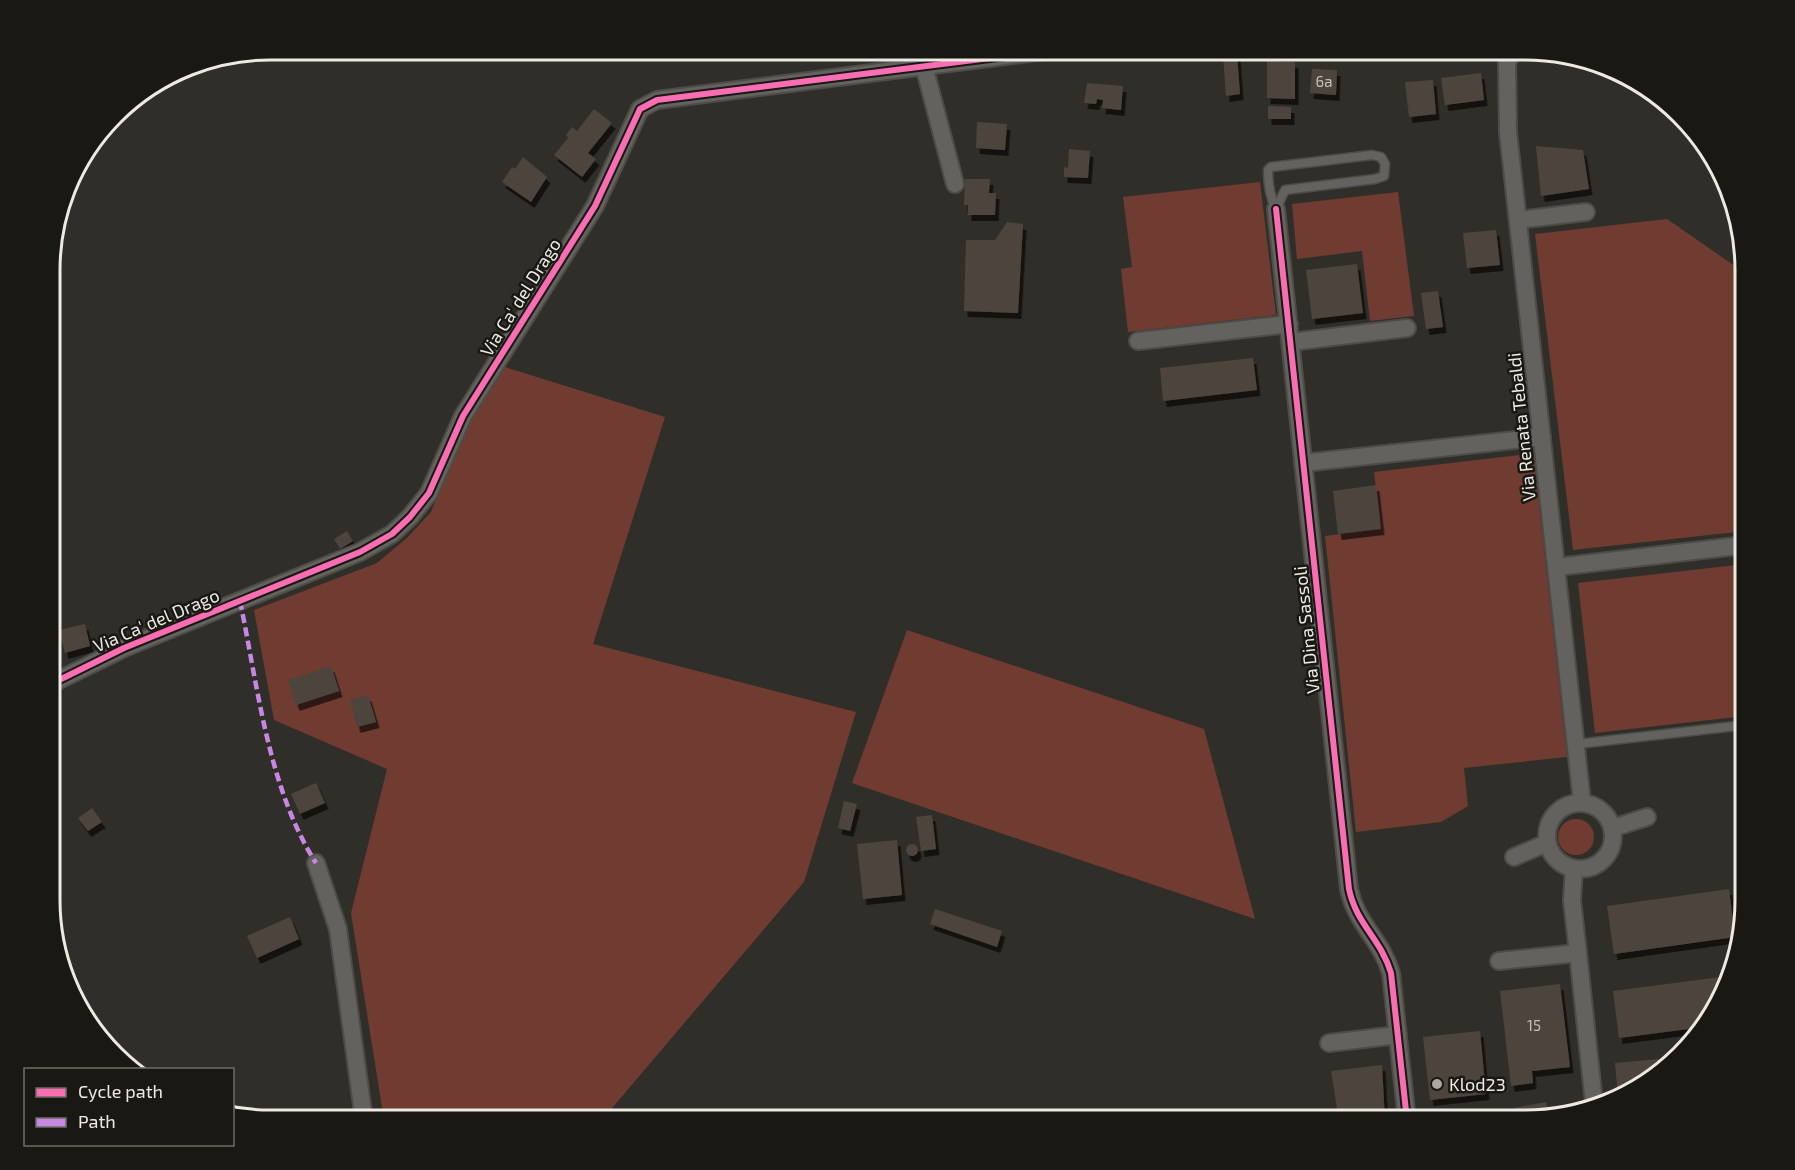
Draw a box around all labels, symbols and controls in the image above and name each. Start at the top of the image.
house number: 6a [1316,72,1332,90]
street label: Via Ca' del Drago [475,234,565,360]
street label: Via Renata Tebaldi [1502,352,1540,502]
street label: Via Dina Sassoli [1288,565,1324,695]
street label: Via Ca' del Drago [90,584,222,656]
house number: 15 [1527,1016,1541,1034]
legend [24,1068,234,1146]
place label: Klod23 [1449,1073,1506,1095]
marker: Klod23 [1430,1077,1444,1091]
text: Cycle path [78,1080,163,1102]
text: Path [78,1110,116,1132]

